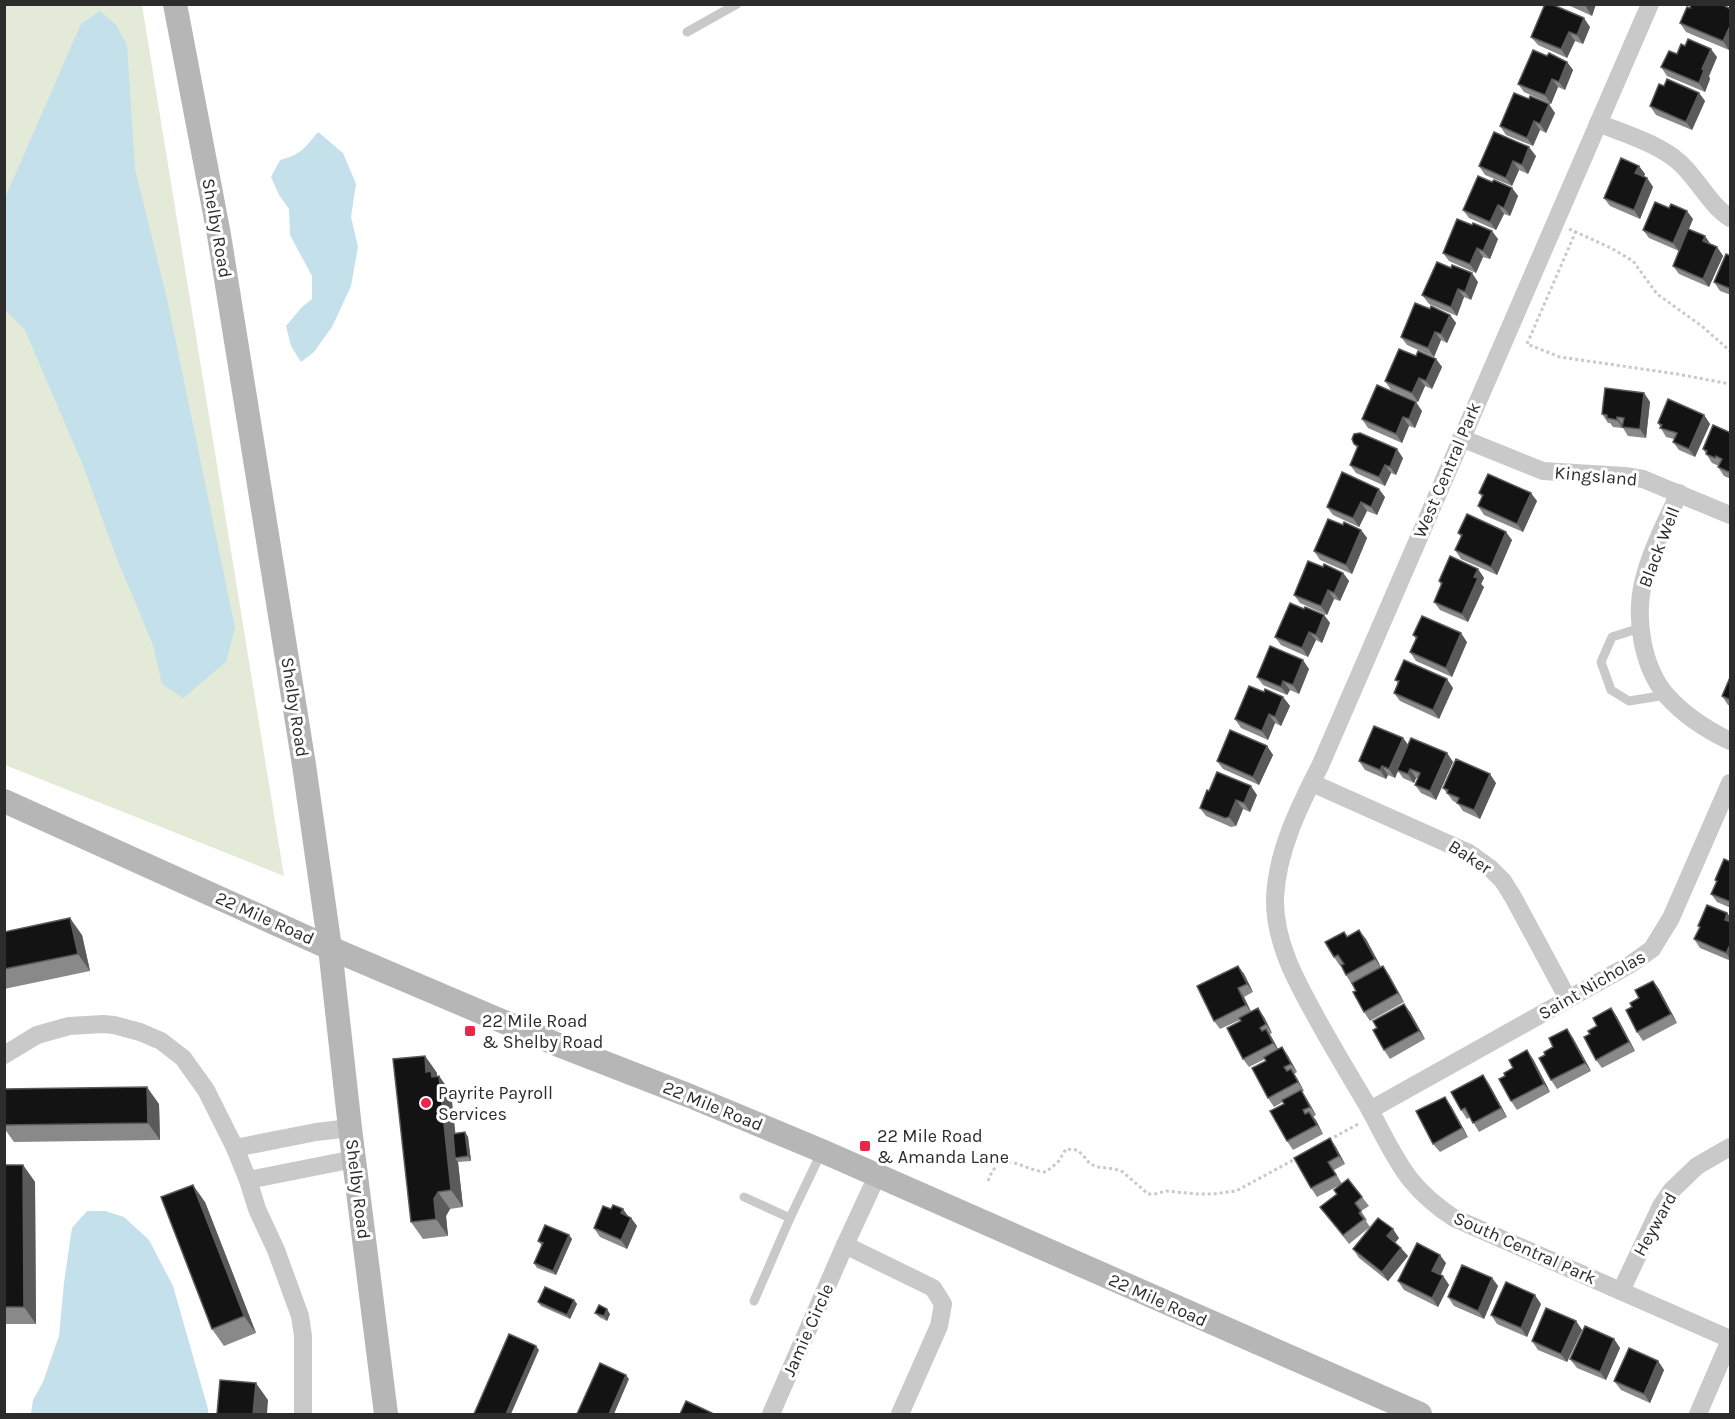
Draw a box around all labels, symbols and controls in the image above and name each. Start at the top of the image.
street label: Shelby Road [197,176,237,280]
street label: West Central Park [1408,399,1486,541]
street label: Kingsland [1554,461,1638,491]
street label: Black Well [1634,504,1684,590]
street label: Shelby Road [276,656,314,758]
street label: Baker [1444,835,1496,879]
street label: 22 Mile Road [212,886,318,950]
street label: Saint Nicholas [1534,945,1650,1025]
place label: 22 Mile Road & Shelby Road [482,1010,604,1053]
marker: 22 Mile Road & Shelby Road [463,1024,477,1038]
street label: 22 Mile Road [660,1076,766,1136]
place label: Payrite Payroll Services [438,1082,553,1125]
marker: Payrite Payroll Services [419,1096,433,1110]
place label: 22 Mile Road & Amanda Lane [877,1125,1009,1168]
street label: Shelby Road [341,1138,375,1240]
marker: 22 Mile Road & Amanda Lane [858,1139,872,1153]
street label: Heyward [1628,1188,1682,1260]
street label: South Central Park [1450,1207,1600,1289]
street label: 22 Mile Road [1105,1268,1211,1332]
street label: Jamie Circle [778,1280,838,1380]

